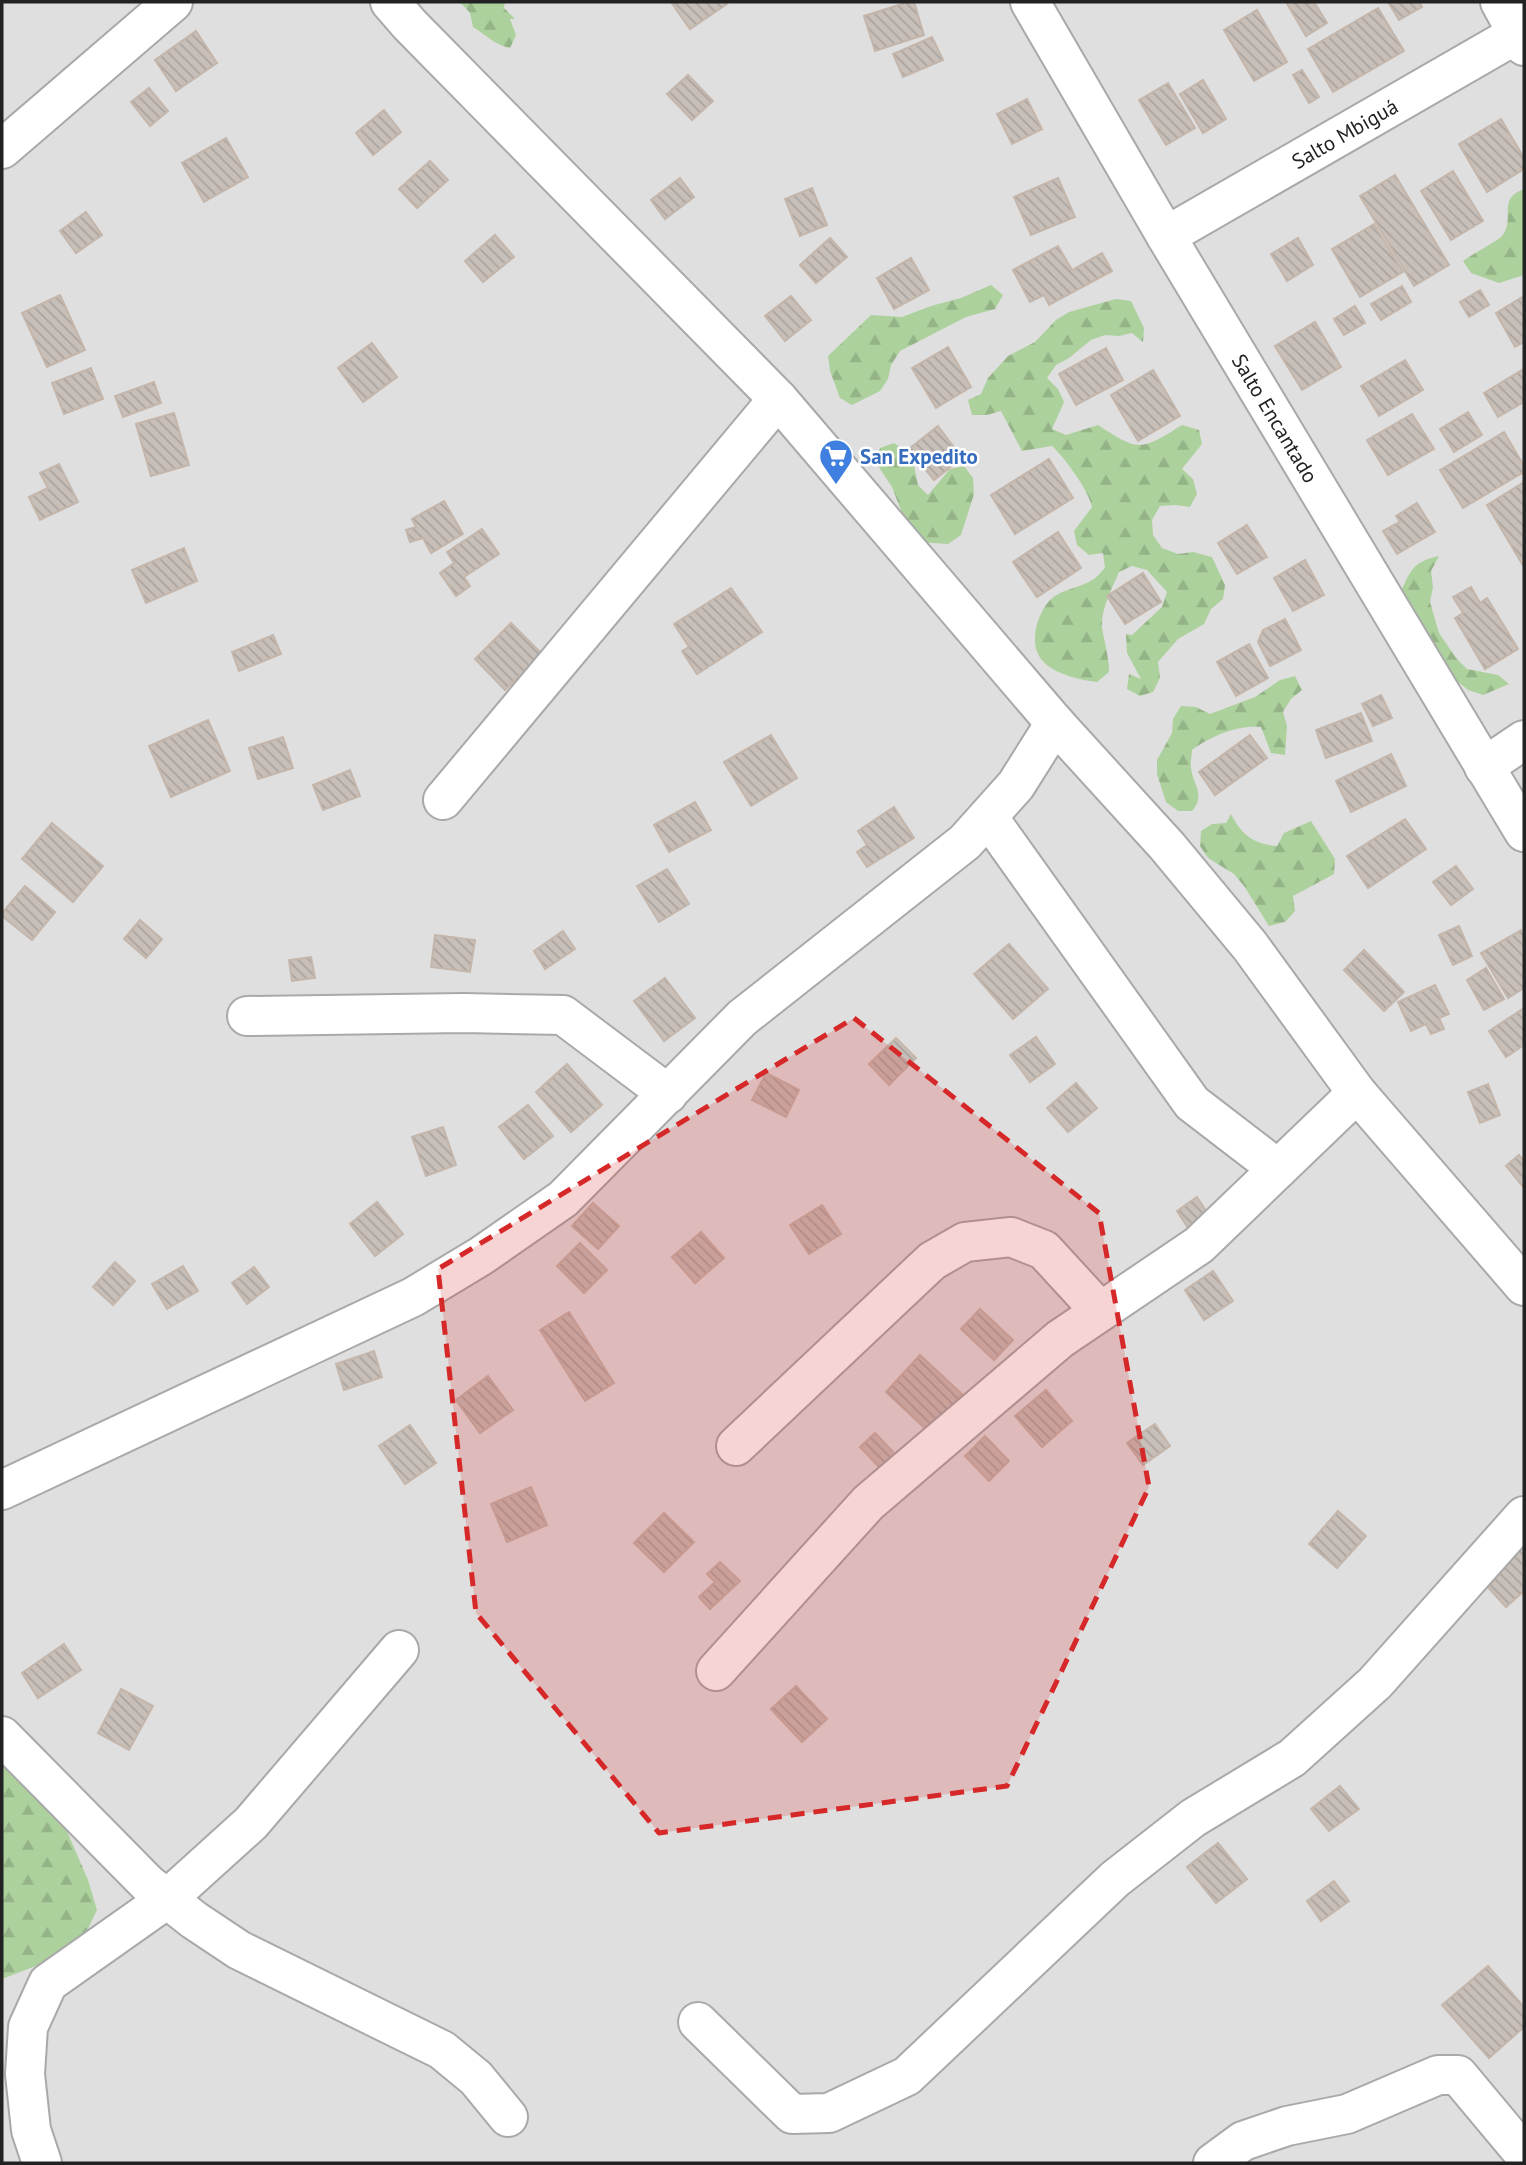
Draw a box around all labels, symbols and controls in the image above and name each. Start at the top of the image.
street label: Salto Mbiguá [1287,92,1402,174]
street label: Salto Encantado [1226,349,1324,487]
supermarket icon: San Expedito [817,437,855,486]
place label: San Expedito [860,443,978,470]

